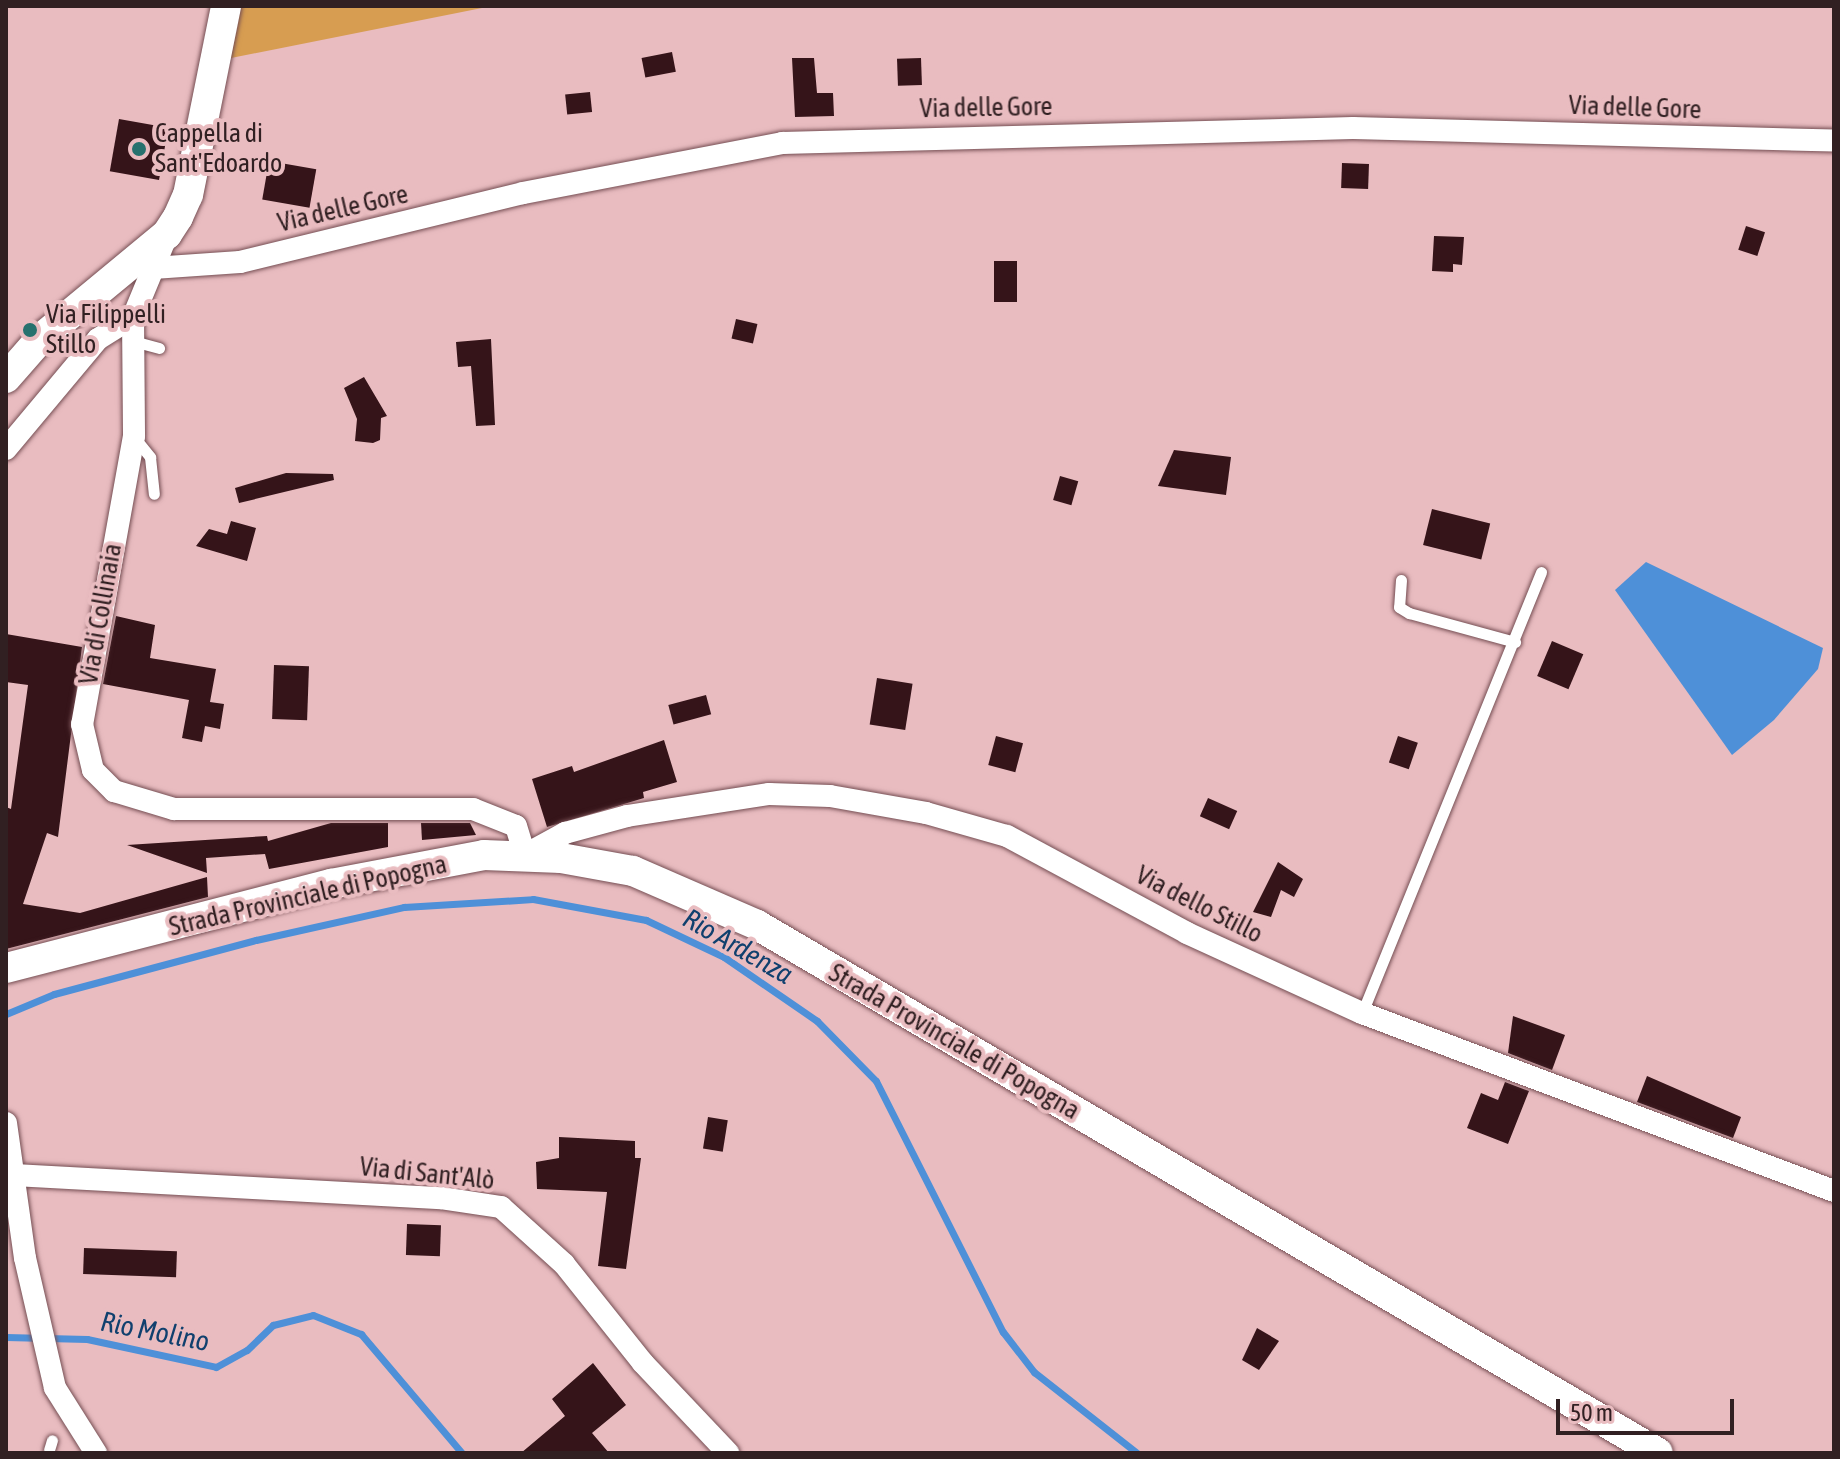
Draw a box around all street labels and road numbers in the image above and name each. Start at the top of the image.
street label: Via delle Gore [1568,90,1702,126]
street label: Via delle Gore [919,91,1053,125]
street label: Via delle Gore [275,179,411,239]
street label: Via di Collinaia [73,541,129,687]
street label: Strada Provinciale di Popogna [166,849,450,943]
street label: Via dello Stillo [1130,860,1268,950]
street label: Strada Provinciale di Popogna [823,957,1085,1127]
street label: Via di Sant'Alò [358,1151,496,1197]

